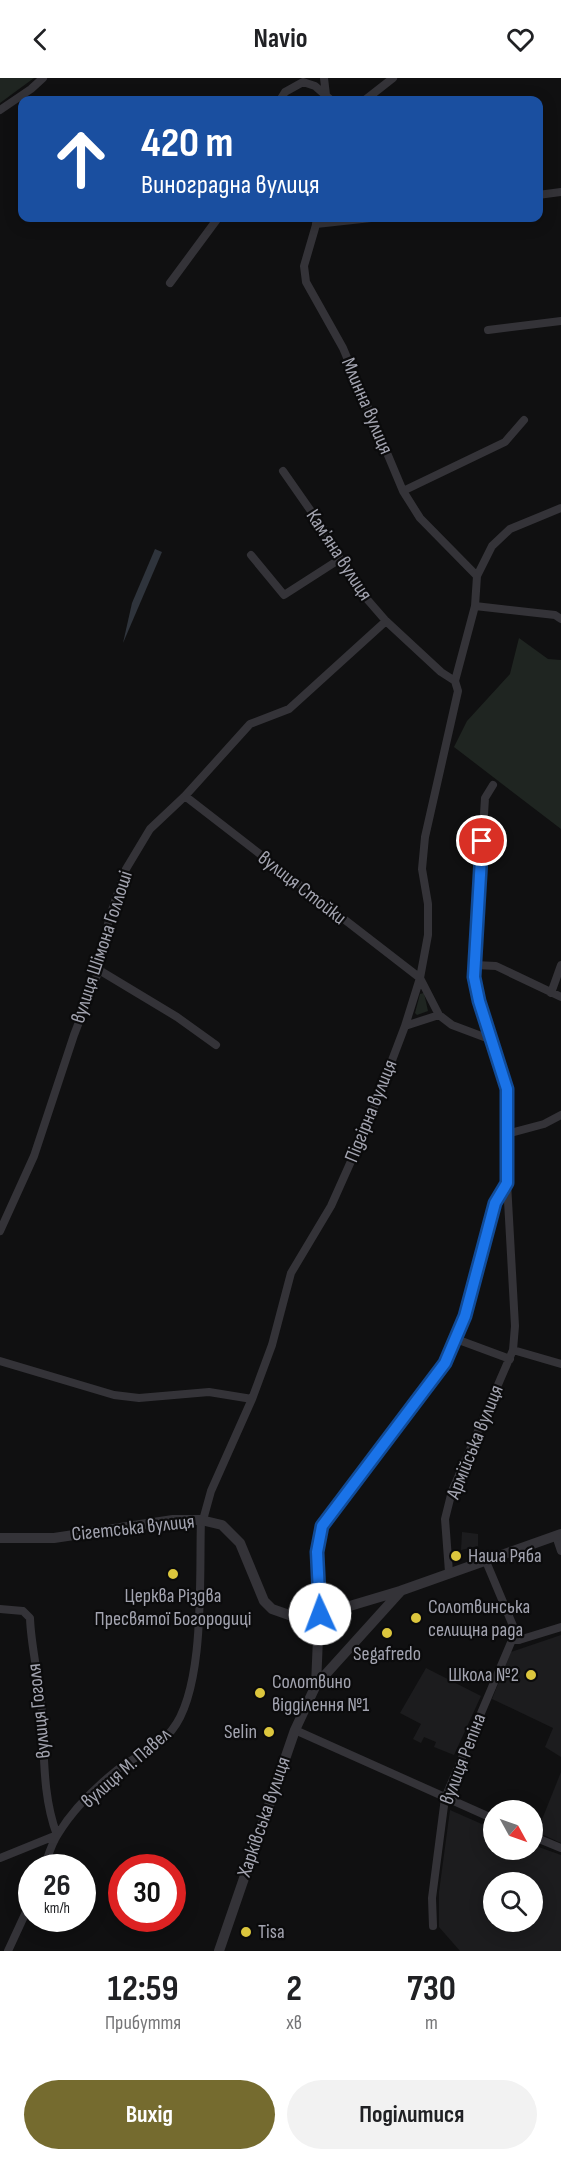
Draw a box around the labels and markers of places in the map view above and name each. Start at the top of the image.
pin [456,815,507,866]
place label: Наша Ряба [468,1544,542,1568]
marker: Наша Ряба [449,1549,463,1563]
marker: Церква Різдва Пресвятої Богородиці [166,1567,180,1581]
place label: Церква Різдва Пресвятої Богородиці [95,1584,251,1631]
place label: Солотвинська селищна рада [428,1595,530,1642]
marker: Солотвинська селищна рада [409,1611,423,1625]
marker: Segafredo [380,1626,394,1640]
place label: Segafredo [353,1642,421,1666]
place label: Школа №2 [448,1663,519,1687]
marker: Школа №2 [524,1668,538,1682]
place label: Солотвино відділення №1 [272,1670,369,1717]
marker: Солотвино відділення №1 [253,1686,267,1700]
place label: Selin [224,1720,257,1744]
marker: Selin [262,1725,276,1739]
place label: Tisa [258,1920,285,1944]
marker: Tisa [239,1925,253,1939]

